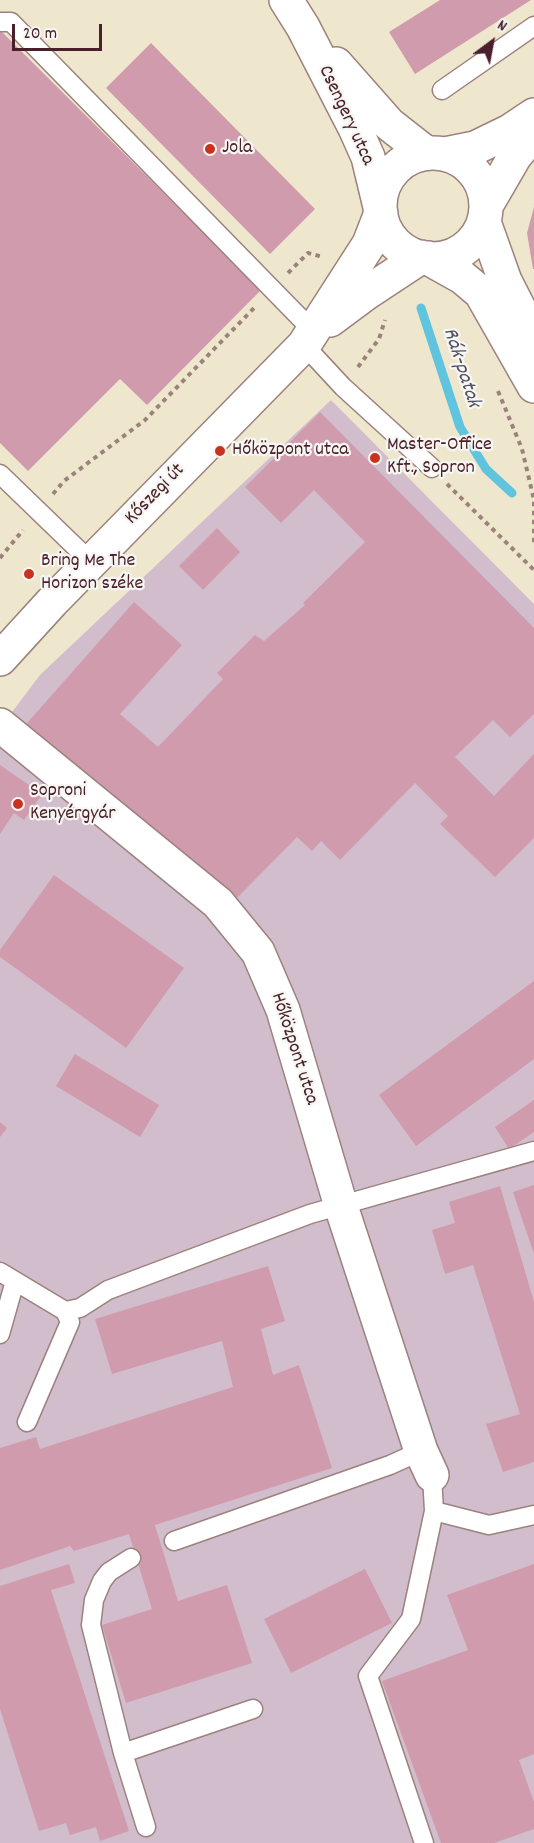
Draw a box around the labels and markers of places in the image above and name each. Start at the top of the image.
place label: Jola [222,137,252,161]
marker: Jola [203,142,217,156]
place label: Master-Office Kft., Sopron [387,434,492,481]
place label: Hőközpont utca [232,439,349,463]
marker: Hőközpont utca [213,444,227,458]
marker: Master-Office Kft., Sopron [368,451,382,465]
place label: Bring Me The Horizon széke [41,550,143,597]
marker: Bring Me The Horizon széke [22,567,36,581]
place label: Soproni Kenyérgyár [30,780,116,827]
marker: Soproni Kenyérgyár [11,797,25,811]

